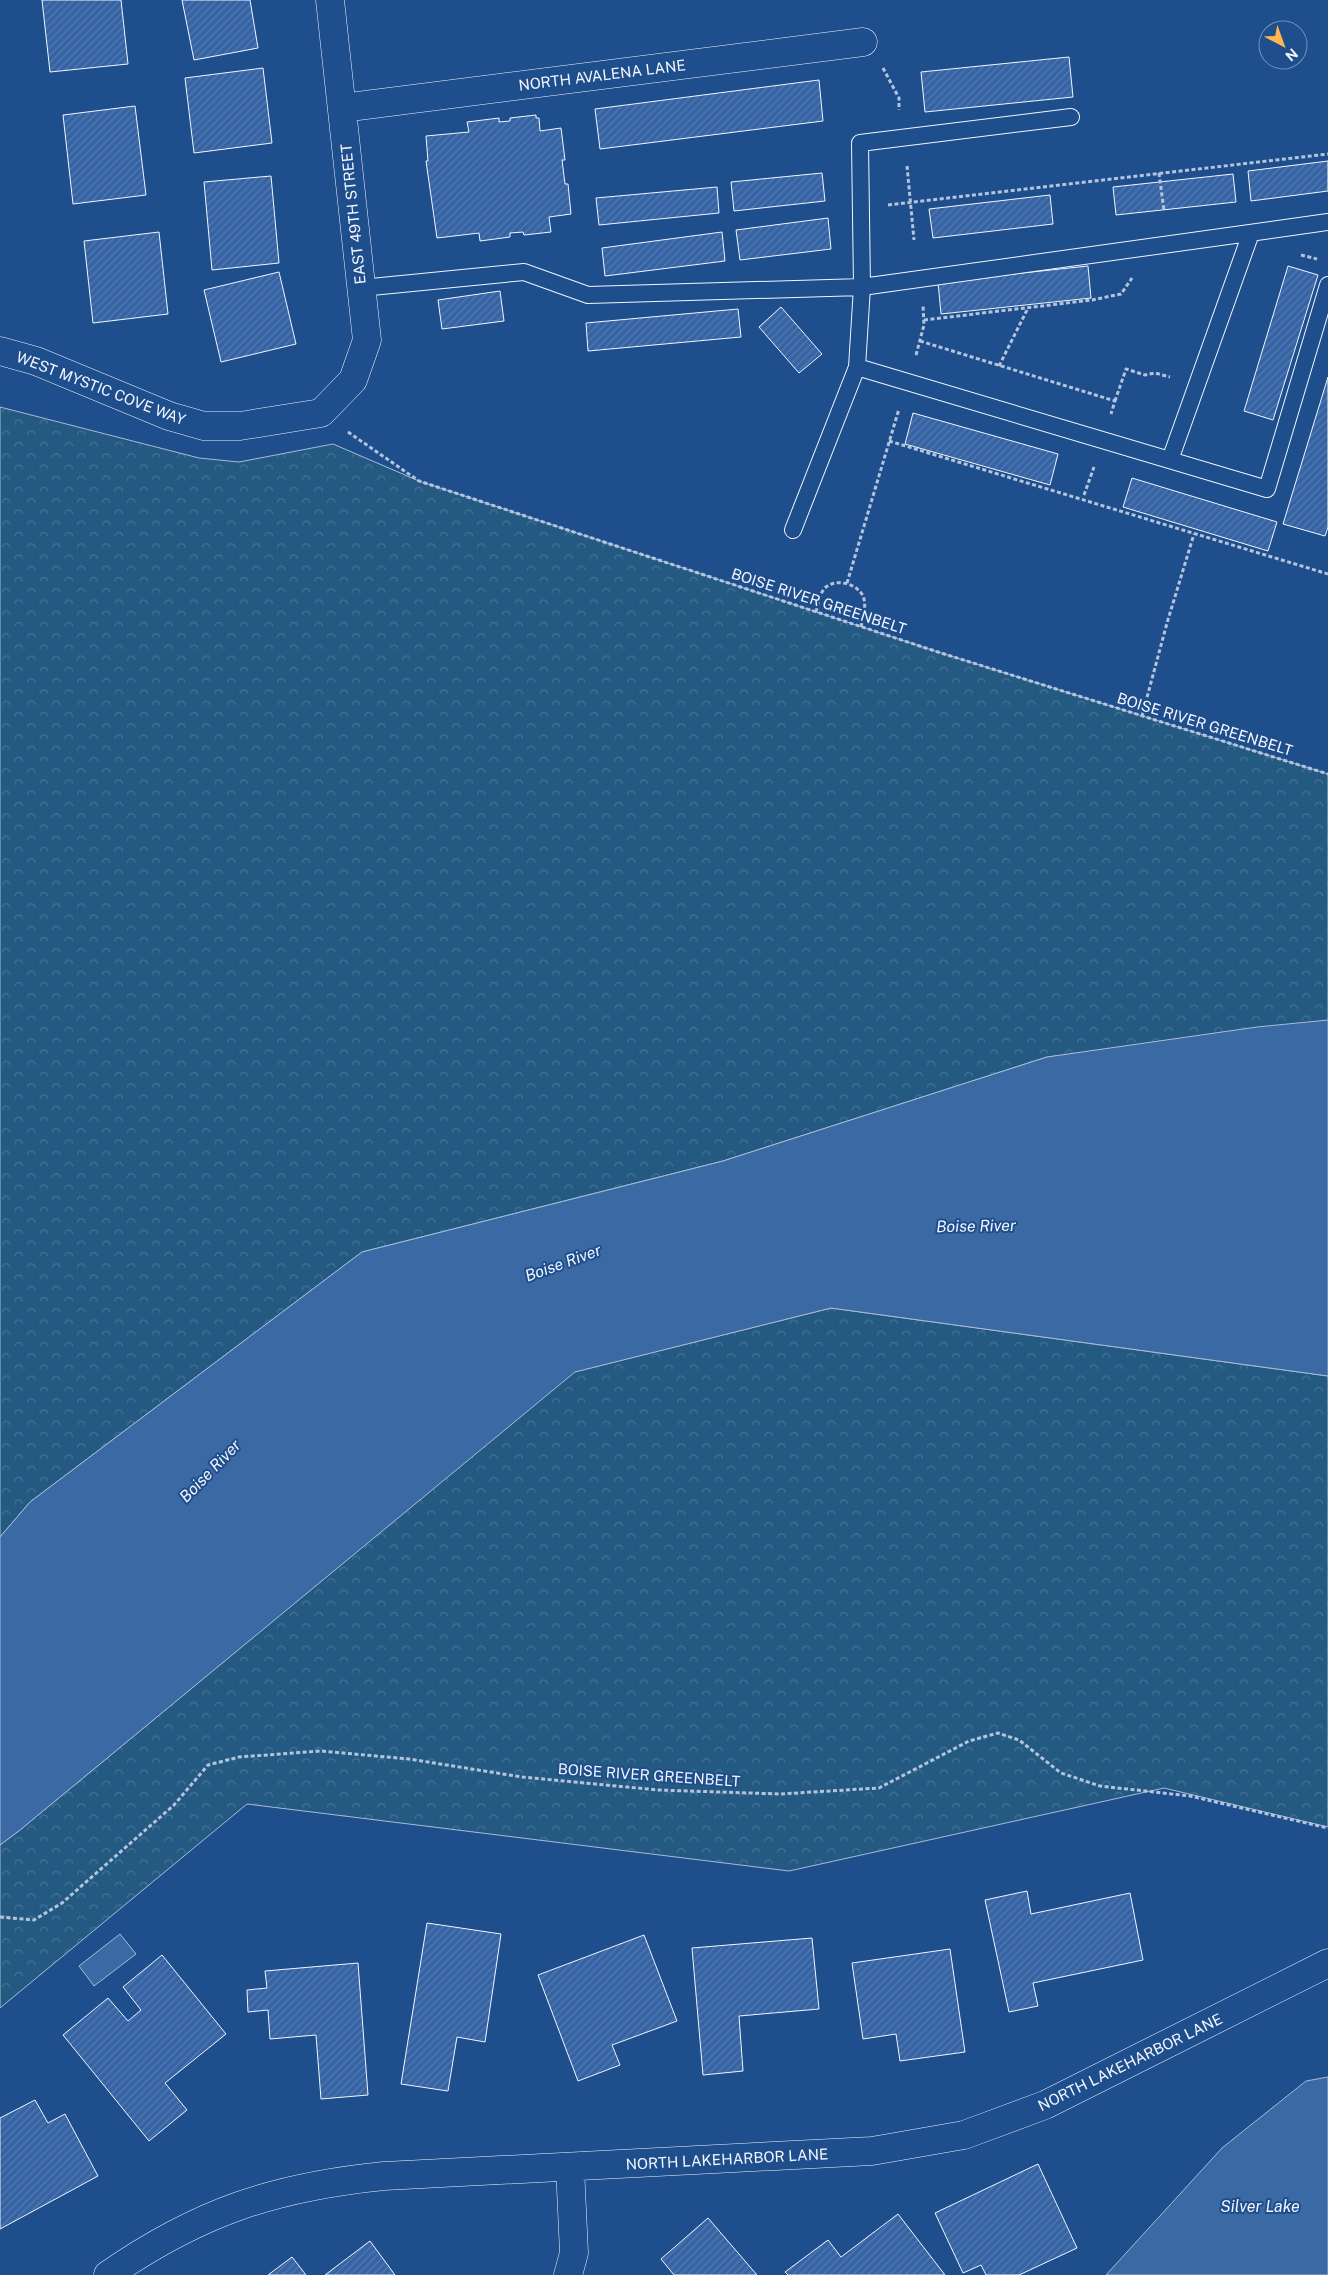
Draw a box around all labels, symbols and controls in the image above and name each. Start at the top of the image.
north arrow [1258,20,1308,70]
text: N [1282,45,1301,64]
street label: NORTH AVALENA LANE [518,56,686,94]
street label: EAST 49TH STREET [337,143,369,285]
street label: WEST MYSTIC COVE WAY [14,348,188,428]
street label: BOISE RIVER GREENBELT [729,565,909,637]
street label: BOISE RIVER GREENBELT [1115,689,1295,759]
water label: Boise River [936,1216,1017,1236]
water label: Boise River [522,1240,605,1286]
water label: Boise River [175,1435,245,1506]
street label: BOISE RIVER GREENBELT [557,1760,741,1790]
street label: NORTH LAKEHARBOR LANE [1035,2010,1225,2114]
street label: NORTH LAKEHARBOR LANE [625,2145,829,2173]
water label: Silver Lake [1220,2197,1300,2216]

